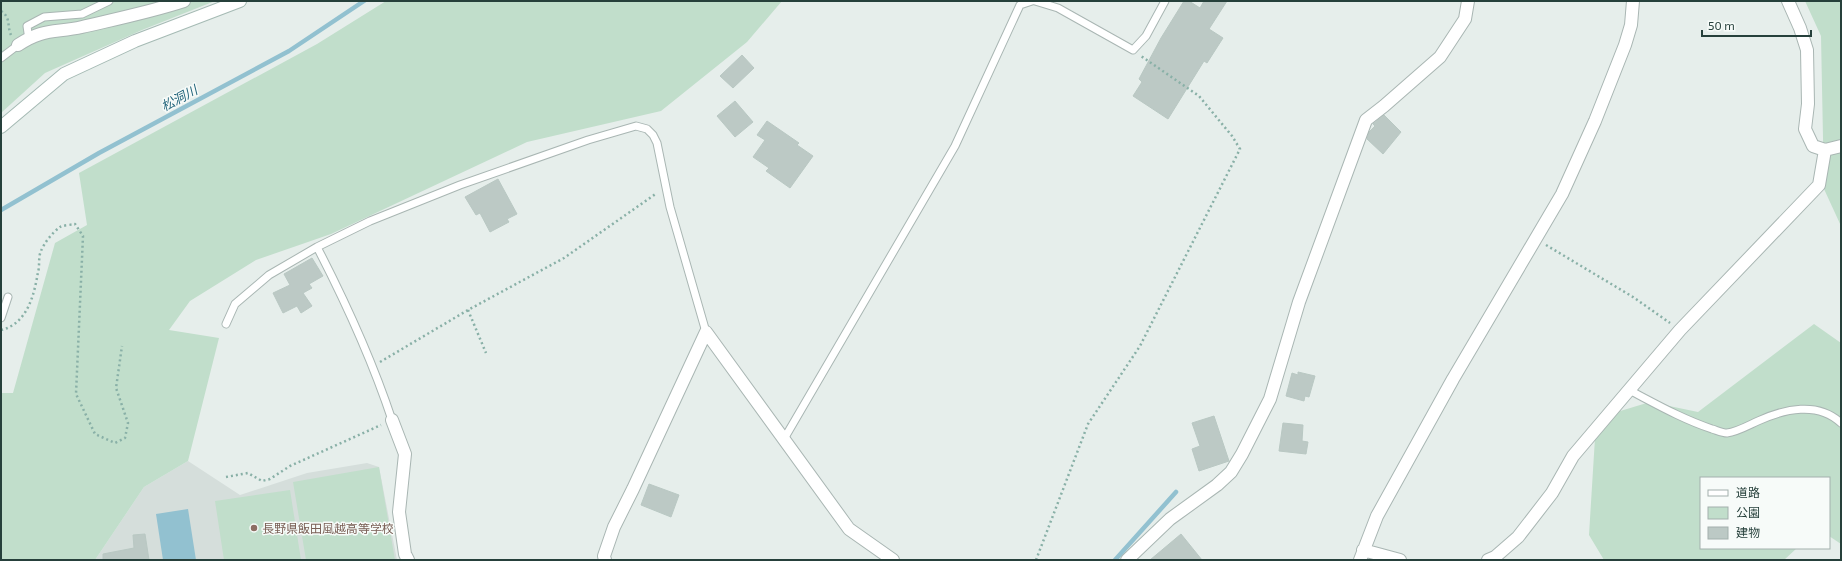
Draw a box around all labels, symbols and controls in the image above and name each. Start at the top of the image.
scale bar [1702,12,1811,38]
text: 50 m [1708,18,1735,32]
water label: 松洞川 [158,81,202,114]
legend [1700,477,1830,549]
text: 道路 [1736,485,1760,499]
text: 公園 [1736,505,1760,519]
place label: 長野県飯田風越高等学校 [262,521,394,535]
marker: 長野県飯田風越高等学校 [249,523,259,533]
text: 建物 [1736,525,1760,539]

